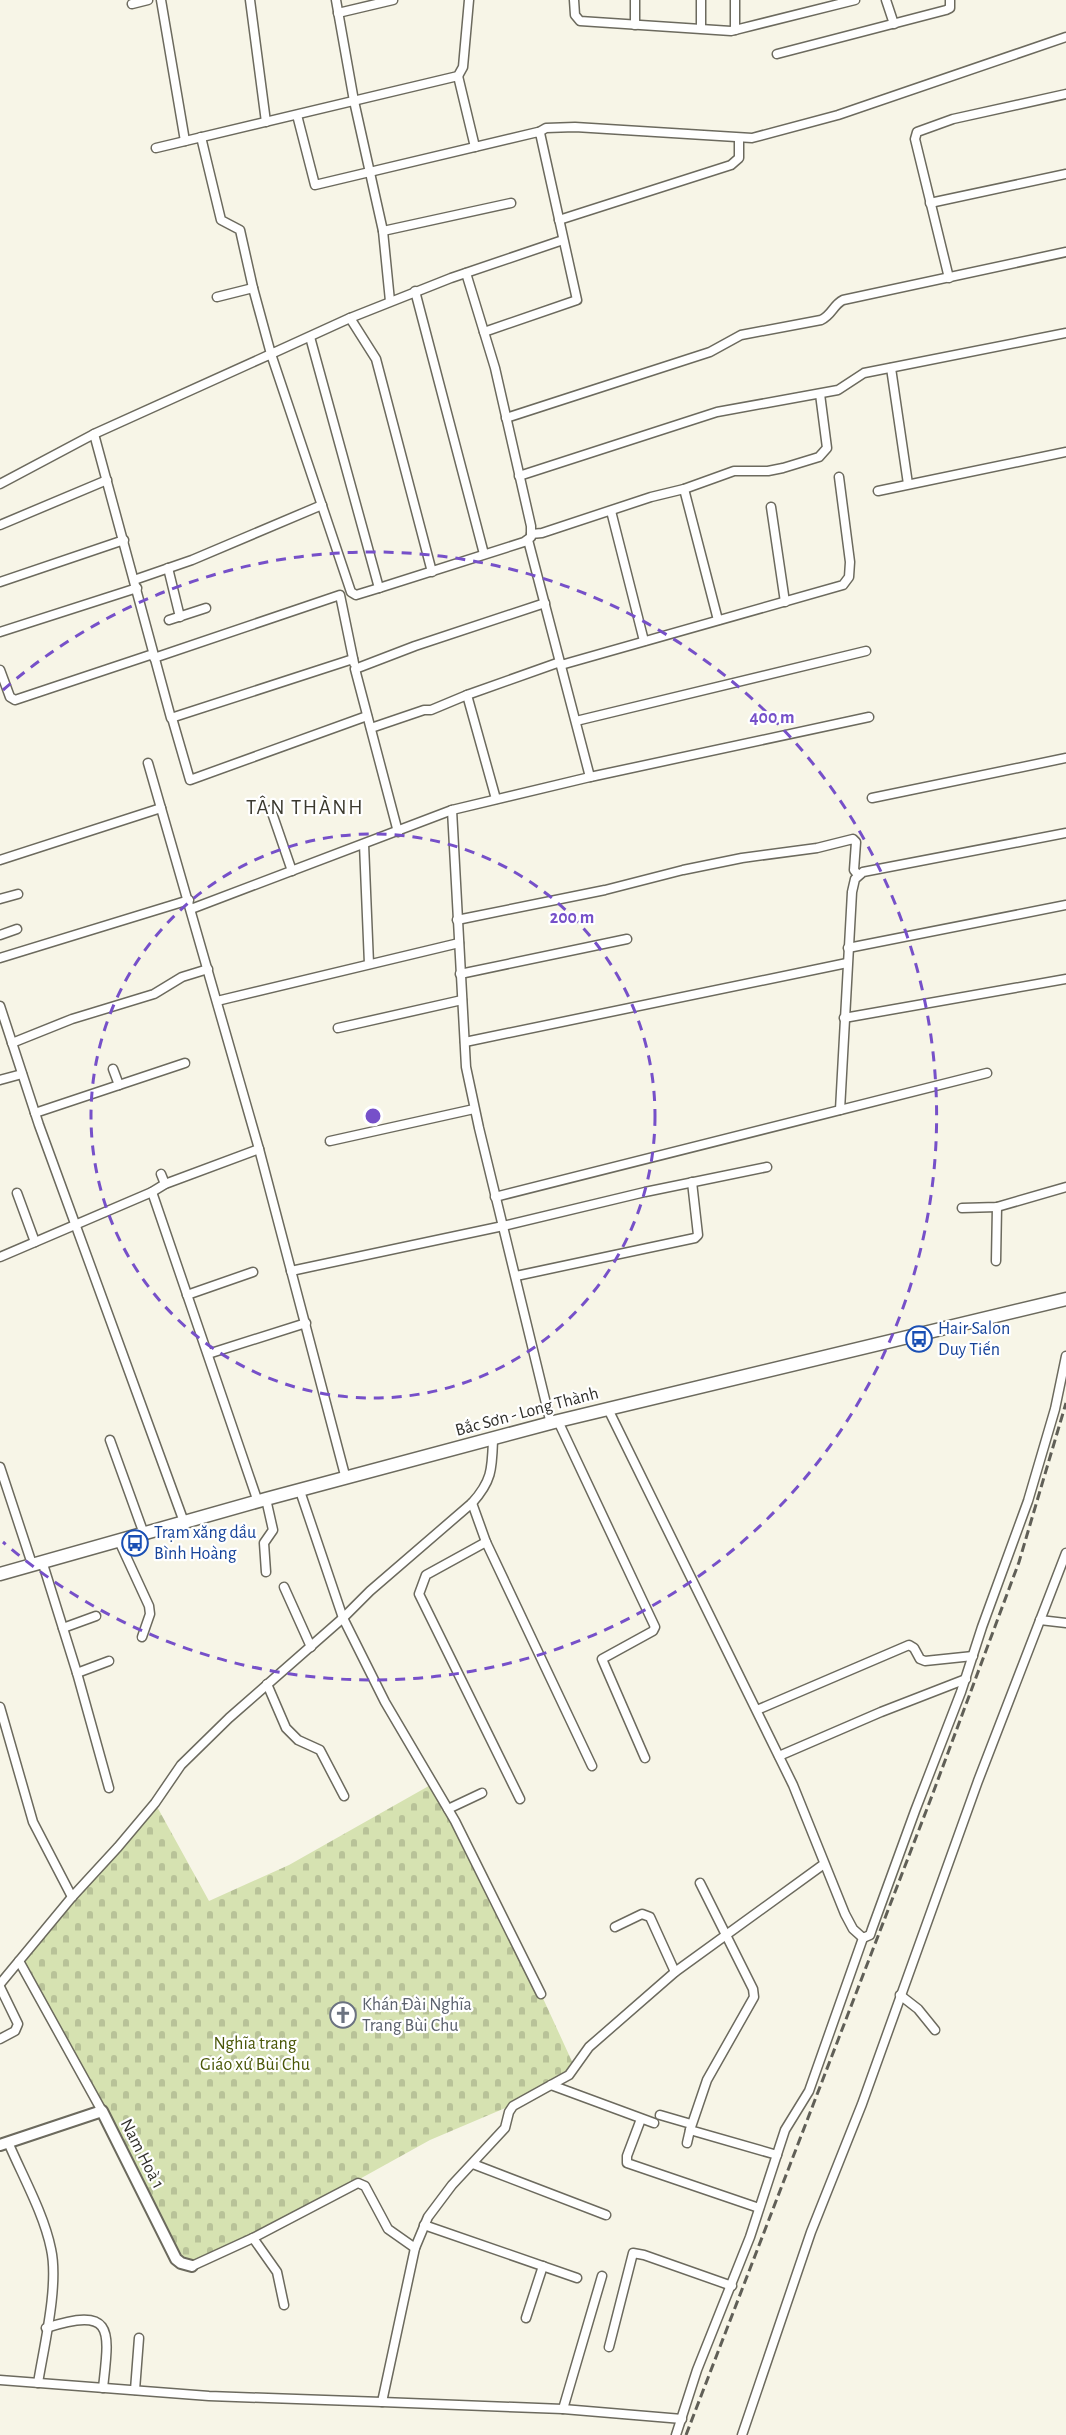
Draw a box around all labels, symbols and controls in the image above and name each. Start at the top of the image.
text: 400 m [749,709,795,727]
district label: TÂN THÀNH [246,795,364,818]
text: 200 m [550,909,594,927]
centre of rings [363,1106,383,1126]
place label: Hair Salon Duy Tiến [938,1320,1010,1359]
bus stop icon: Hair Salon Duy Tiến [904,1324,934,1354]
street label: Bắc Sơn - Long Thành [453,1383,601,1440]
place label: Trạm xăng dầu Bình Hoàng [154,1523,256,1563]
bus stop icon: Trạm xăng dầu Bình Hoàng [120,1528,150,1558]
place label: Khán Đài Nghĩa Trang Bùi Chu [362,1996,472,2035]
church icon: Khán Đài Nghĩa Trang Bùi Chu [328,2000,358,2030]
park label: Nghĩa trang Giáo xứ Bùi Chu [200,2035,310,2074]
street label: Nam Hoà 1 [117,2116,167,2192]

